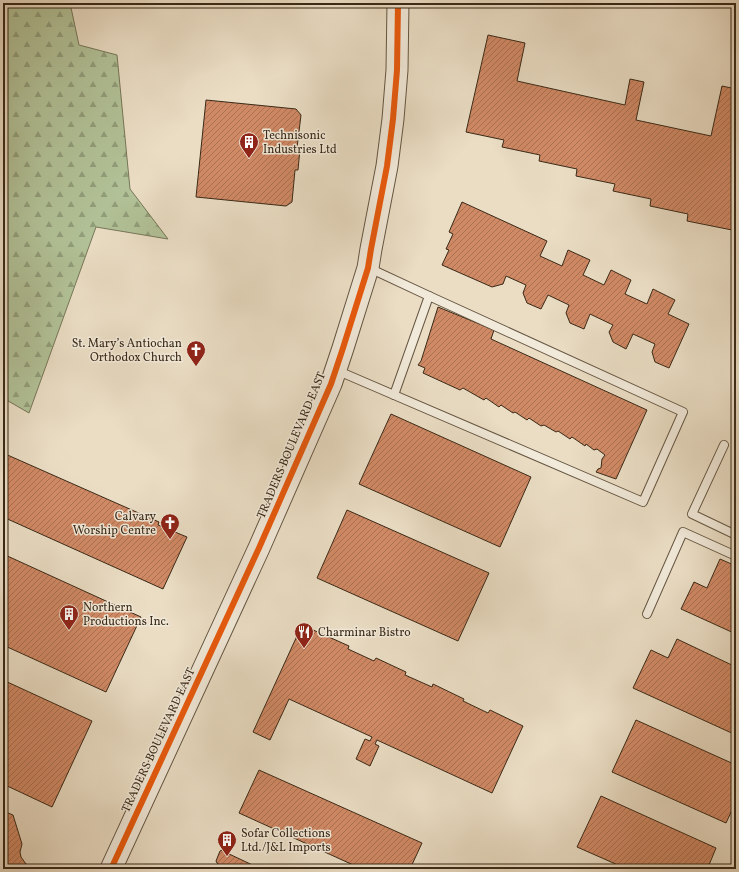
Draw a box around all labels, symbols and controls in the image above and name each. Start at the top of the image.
place label: Technisonic Industries Ltd [263,128,337,158]
building icon: Technisonic Industries Ltd [238,131,260,159]
place label: St. Mary’s Antiochan Orthodox Church [72,336,182,366]
church icon: St. Mary’s Antiochan Orthodox Church [185,339,207,367]
street label: TRADERS BOULEVARD EAST [254,370,330,521]
place label: Calvary Worship Centre [73,509,157,539]
church icon: Calvary Worship Centre [159,512,181,540]
place label: Northern Productions Inc. [83,600,169,630]
building icon: Northern Productions Inc. [58,603,80,631]
restaurant icon: Charminar Bistro [293,621,315,649]
place label: Charminar Bistro [318,625,411,641]
street label: TRADERS BOULEVARD EAST [118,666,199,815]
place label: Sofar Collections Ltd./J&L Imports [241,826,331,856]
building icon: Sofar Collections Ltd./J&L Imports [216,829,238,857]

